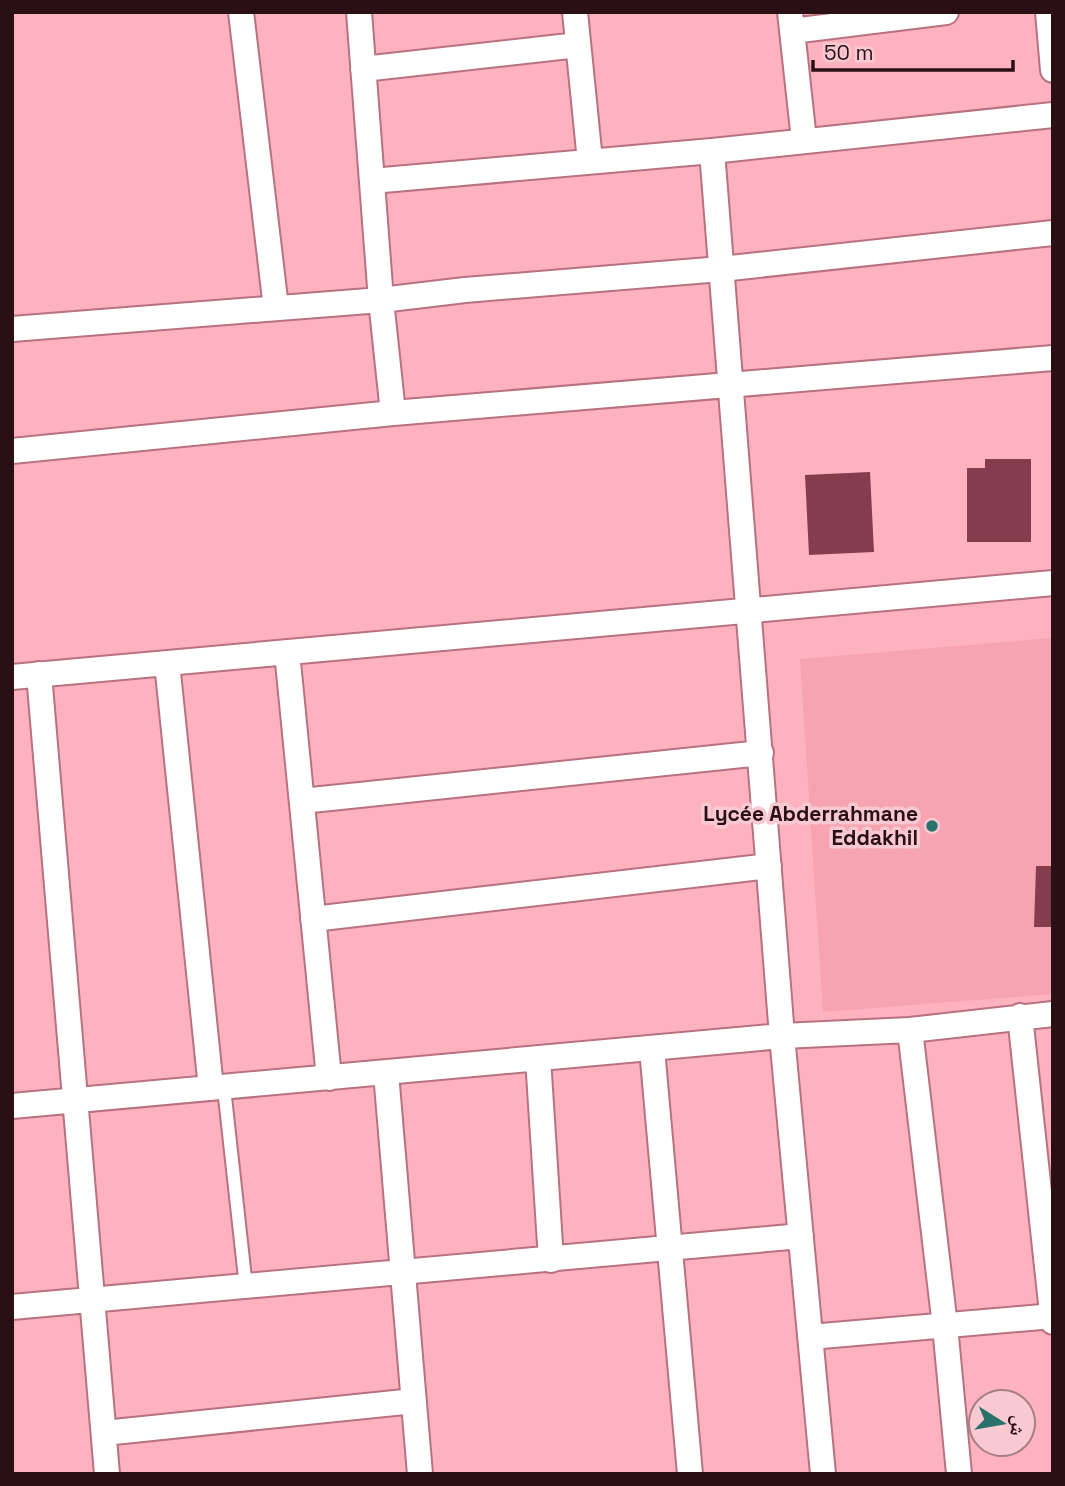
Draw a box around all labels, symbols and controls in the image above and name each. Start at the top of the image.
scale bar [813,28,1012,72]
text: 50 m [824,39,874,66]
place label: Lycée Abderrahmane Eddakhil [703,800,918,851]
marker: Lycée Abderrahmane Eddakhil [924,818,940,834]
north arrow [967,1388,1037,1458]
text: ش [1004,1414,1032,1438]

